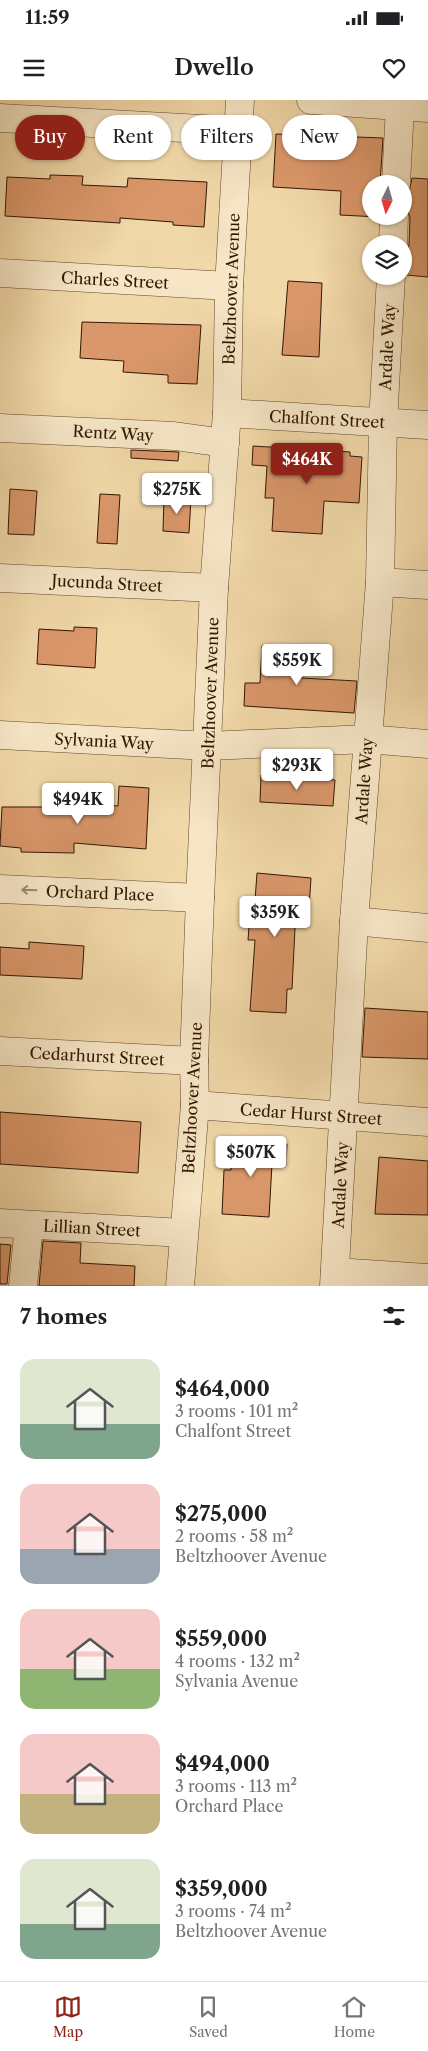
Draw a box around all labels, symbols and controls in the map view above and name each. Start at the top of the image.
text: 11:59 [25,6,70,29]
icon: menu [20,54,48,82]
text: Dwello [174,54,254,81]
icon: heart [380,54,408,82]
chip: Buy [15,115,85,160]
chip: Rent [95,115,171,160]
chip: Filters [181,115,272,160]
chip: New [282,115,357,160]
north arrow [362,175,412,225]
map controls [362,175,412,285]
street label: Beltzhoover Avenue [218,213,244,365]
button: layers [362,235,412,285]
street label: Charles Street [61,267,170,293]
street label: Ardale Way [375,302,399,392]
street label: Chalfont Street [268,406,386,432]
street label: Rentz Way [72,421,155,445]
pin: $464K [272,442,342,485]
text: $464K [282,449,332,469]
pin: $275K [142,472,212,515]
text: $275K [153,479,201,499]
street label: Jucunda Street [48,570,163,596]
street label: Beltzhoover Avenue [197,617,223,769]
pin: $559K [262,644,332,686]
text: $559K [273,650,321,670]
street label: Sylvania Way [54,728,155,754]
street label: Ardale Way [351,736,377,826]
pin: $293K [262,748,332,791]
text: $293K [272,755,322,775]
pin: $494K [43,782,113,825]
text: $494K [53,789,103,809]
street label: Orchard Place [46,881,155,905]
one-way arrow [21,886,37,895]
pin: $359K [240,896,310,938]
text: $359K [250,902,300,922]
street label: Beltzhoover Avenue [178,1022,206,1174]
street label: Cedarhurst Street [29,1042,165,1070]
street label: Cedar Hurst Street [239,1099,383,1129]
pin: $507K [216,1136,286,1178]
street label: Ardale Way [328,1140,352,1230]
text: $507K [226,1142,276,1162]
street label: Lillian Street [43,1215,142,1241]
icon: filters [380,1302,408,1330]
text: 7 homes [20,1304,107,1329]
text: $464,000 [175,1376,270,1401]
icon: home [60,1379,120,1439]
text: 3 rooms · 101 m² [175,1401,298,1421]
text: Chalfont Street [175,1421,291,1441]
text: $275,000 [175,1501,267,1526]
icon: home [60,1504,120,1564]
text: 2 rooms · 58 m² [175,1526,293,1546]
text: Beltzhoover Avenue [175,1546,327,1566]
text: $559,000 [175,1626,267,1651]
icon: home [60,1629,120,1689]
text: 4 rooms · 132 m² [175,1651,300,1671]
text: Sylvania Avenue [175,1671,298,1691]
text: $494,000 [175,1751,270,1776]
icon: home [60,1754,120,1814]
text: 3 rooms · 113 m² [175,1776,297,1796]
text: Orchard Place [175,1796,283,1816]
text: $359,000 [175,1876,268,1901]
icon: home [60,1879,120,1939]
text: 3 rooms · 74 m² [175,1901,291,1921]
text: Beltzhoover Avenue [175,1921,327,1941]
tab: Map [53,1993,83,2041]
tab: Saved [189,1993,228,2041]
tab: Home [334,1993,375,2041]

